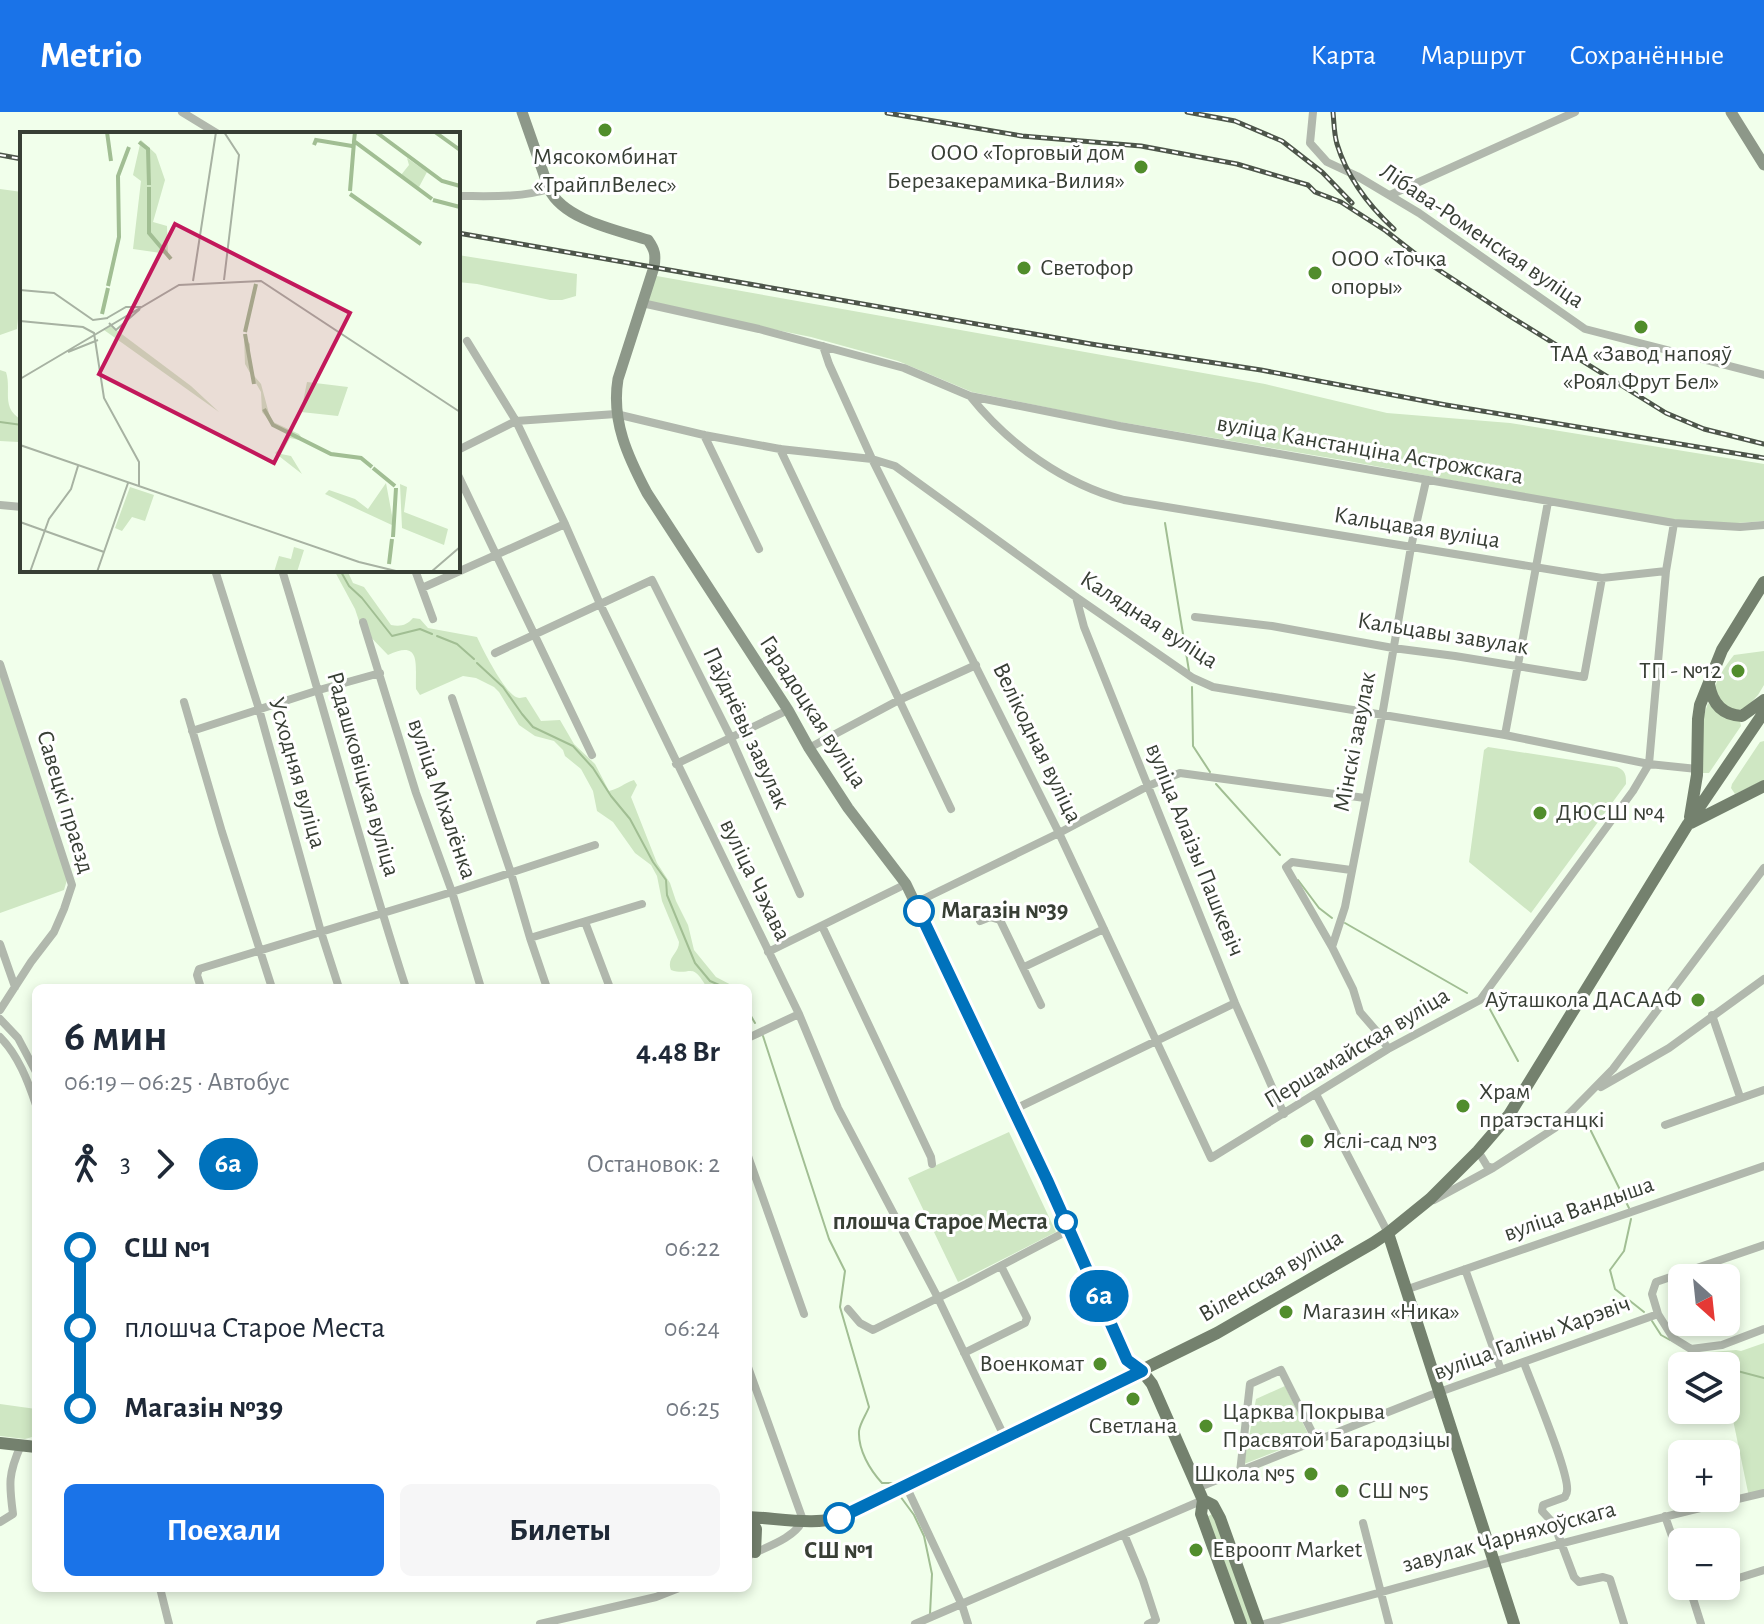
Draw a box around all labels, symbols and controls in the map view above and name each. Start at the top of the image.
text: Metrio [40,37,142,75]
text: Карта [1310,42,1376,70]
text: Маршрут [1420,42,1525,70]
text: Сохранённые [1569,42,1724,70]
marker: Мясокомбинат «ТрайплВелес» [596,121,614,139]
inset map [20,132,460,572]
place label: ООО «Торговый дом Березакерамика-Вилия» [887,141,1125,193]
place label: Мясокомбинат «ТрайплВелес» [533,145,678,197]
marker: ООО «Торговый дом Березакерамика-Вилия» [1132,158,1150,176]
street label: Лібава-Роменская вуліца [1376,159,1588,313]
place label: ООО «Точка опоры» [1331,247,1447,299]
place label: Светофор [1040,256,1133,280]
marker: Светофор [1015,259,1033,277]
marker: ООО «Точка опоры» [1306,264,1324,282]
marker: ТАА «Завод напояў «Роял Фрут Бел» [1632,318,1650,336]
place label: ТАА «Завод напояў «Роял Фрут Бел» [1550,342,1732,394]
street label: вуліца Канстанціна Астрожскага [1215,411,1525,489]
street label: Кальцавая вуліца [1332,503,1502,553]
street label: Калядная вуліца [1076,567,1222,673]
street label: Кальцавы завулак [1356,609,1530,659]
street label: Гарадоцкая вуліца [755,631,871,793]
street label: Паўднёвы завулак [698,643,794,813]
street label: Велікодная вуліца [988,659,1086,827]
place label: ТП - №12 [1639,659,1722,683]
marker: ТП - №12 [1729,662,1747,680]
street label: Радашковіцкая вуліца [322,669,404,879]
street label: Мінскі завулак [1330,670,1380,814]
street label: Усходняя вуліца [264,695,330,851]
street label: вуліца Міхалёнка [403,716,481,882]
street label: Савецкі праезд [32,728,98,876]
street label: вуліца Алаізы Пашкевіч [1141,740,1249,960]
place label: ДЮСШ №4 [1556,801,1665,825]
marker: ДЮСШ №4 [1531,804,1549,822]
street label: вуліца Чэхава [715,815,795,945]
marker: Магазін №39 [904,896,934,926]
place label: Магазін №39 [941,899,1068,923]
street label: Першамайская вуліца [1260,983,1454,1113]
place label: Аўташкола ДАСААФ [1485,988,1682,1012]
marker: Аўташкола ДАСААФ [1689,991,1707,1009]
text: 6 мин [64,1015,168,1059]
text: 4.48 Br [636,1037,720,1067]
text: 06:19 – 06:25 · Автобус [64,1069,290,1095]
place label: Храм пратэстанцкі [1479,1080,1605,1132]
marker: Храм пратэстанцкі [1454,1097,1472,1115]
place label: Яслі-сад №3 [1323,1129,1437,1153]
marker: Яслі-сад №3 [1298,1132,1316,1150]
icon: walk [64,1142,108,1186]
icon: forward [143,1142,187,1186]
text: 6а [215,1150,242,1178]
text: 3 [120,1151,131,1177]
text: Остановок: 2 [586,1151,720,1177]
street label: вуліца Вандыша [1501,1172,1657,1246]
place label: плошча Старое Места [833,1210,1048,1234]
marker: плошча Старое Места [1055,1211,1077,1233]
street label: Віленская вуліца [1195,1225,1347,1327]
text: СШ №1 [124,1233,212,1263]
text: 06:22 [664,1235,720,1261]
north arrow [1668,1264,1740,1336]
map controls [1668,1264,1740,1600]
line badge: 6а [1063,1270,1135,1322]
text: 6а [1086,1282,1112,1310]
street label: вуліца Галіны Харэвіч [1430,1291,1634,1385]
place label: Магазин «Ника» [1302,1300,1460,1324]
marker: Магазин «Ника» [1277,1303,1295,1321]
text: плошча Старое Места [124,1313,385,1343]
text: 06:24 [664,1315,720,1341]
place label: Военкомат [979,1352,1084,1376]
button: layers [1668,1352,1740,1424]
marker: Военкомат [1091,1355,1109,1373]
marker: Светлана [1124,1390,1142,1408]
text: Магазін №39 [124,1393,283,1423]
text: 06:25 [665,1395,720,1421]
place label: Царква Покрыва Прасвятой Багародзіцы [1222,1400,1451,1452]
place label: Светлана [1089,1414,1177,1438]
marker: Царква Покрыва Прасвятой Багародзіцы [1197,1417,1215,1435]
button: + [1668,1440,1740,1512]
place label: Школа №5 [1194,1462,1295,1486]
marker: Школа №5 [1302,1465,1320,1483]
place label: СШ №5 [1358,1479,1429,1503]
marker: СШ №5 [1333,1482,1351,1500]
button: Поехали [64,1484,384,1576]
button: Билеты [400,1484,720,1576]
street label: завулак Чарняхоўскага [1400,1497,1618,1577]
marker: СШ №1 [824,1503,854,1533]
button: − [1668,1528,1740,1600]
place label: Евроопт Market [1212,1538,1362,1562]
place label: СШ №1 [804,1539,874,1563]
marker: Евроопт Market [1187,1541,1205,1559]

